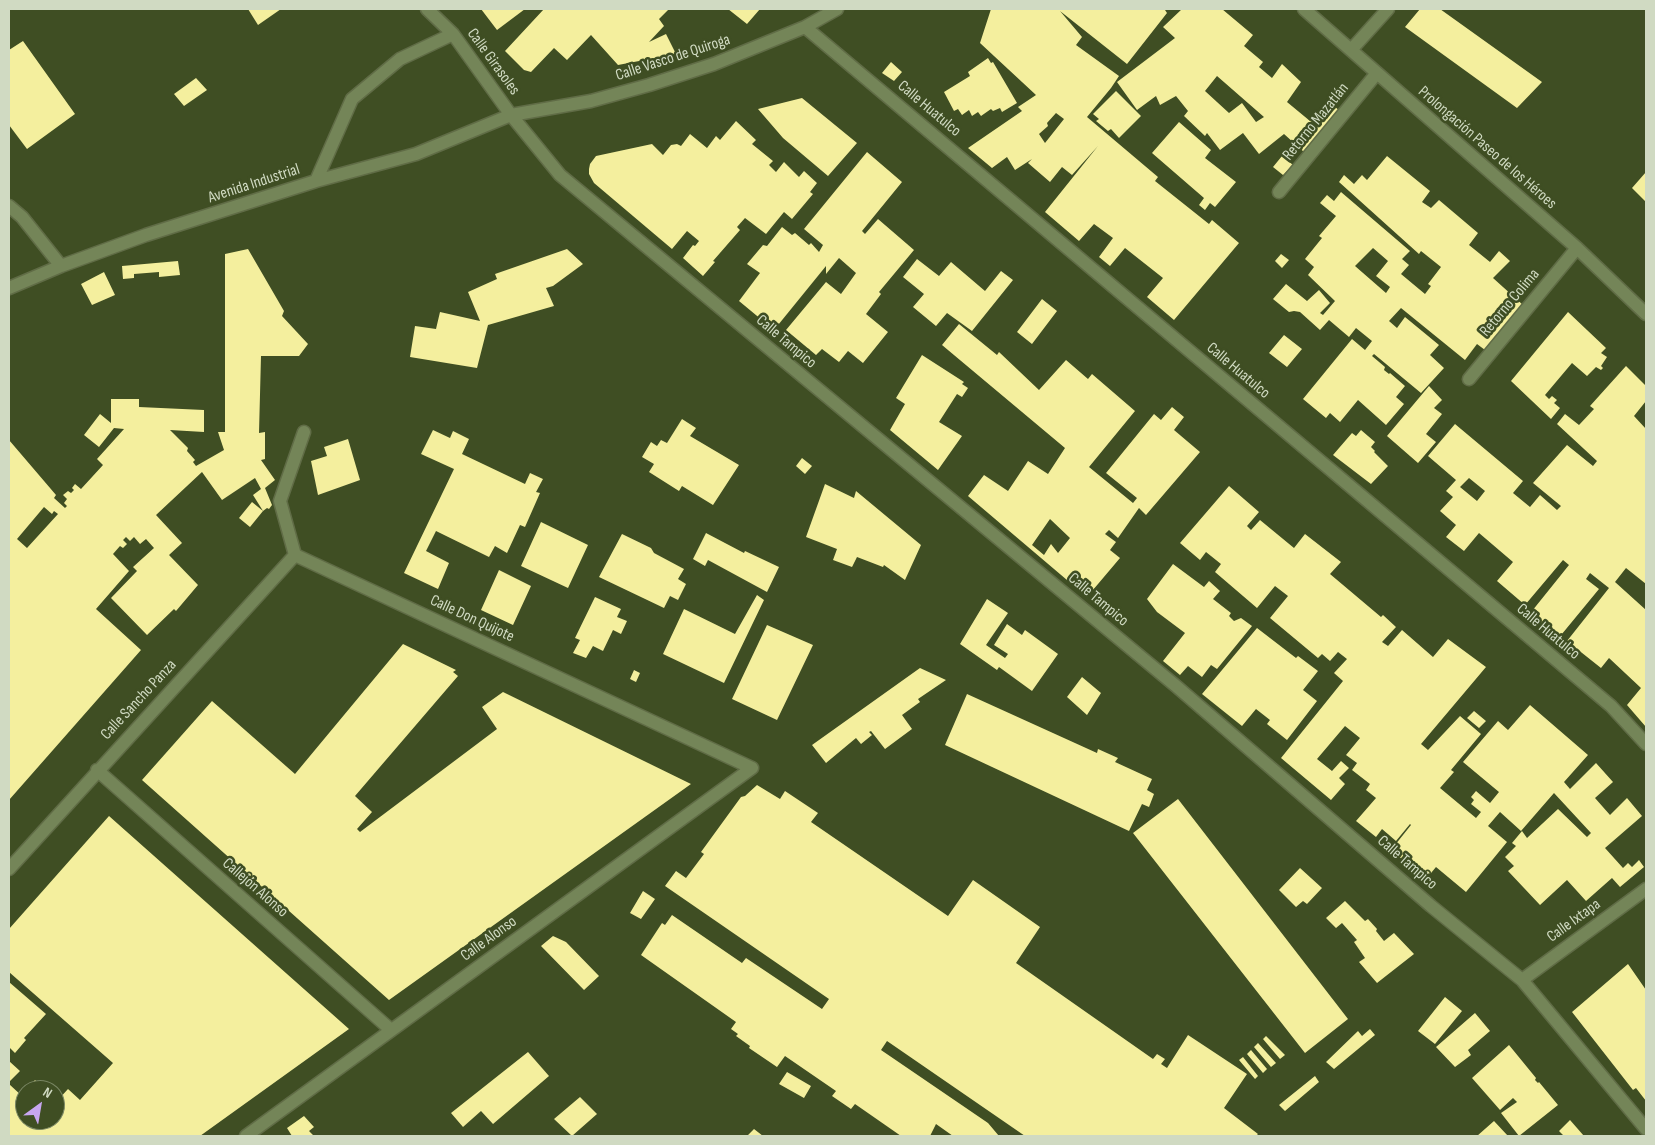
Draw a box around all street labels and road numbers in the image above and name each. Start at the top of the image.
street label: Calle Girasoles [462,25,524,99]
street label: Calle Vasco de Quiroga [613,30,733,86]
street label: Calle Huatulco [893,77,965,141]
street label: Retorno Mazatlán [1279,79,1353,165]
street label: Prolongación Paseo de los Héroes [1414,83,1560,213]
street label: Avenida Industrial [206,160,302,208]
street label: Retorno Colima [1476,265,1544,341]
street label: Calle Tampico [752,311,820,373]
street label: Calle Huatulco [1202,339,1274,403]
street label: Calle Tampico [1064,569,1132,631]
street label: Calle Don Quijote [427,591,517,647]
street label: Calle Huatulco [1512,600,1584,664]
street label: Calle Sancho Panza [97,656,181,744]
street label: Calle Tampico [1373,832,1441,894]
street label: Callejón Alonso [218,854,292,922]
street label: Calle Ixtapa [1543,895,1605,947]
street label: Calle Alonso [457,912,521,966]

